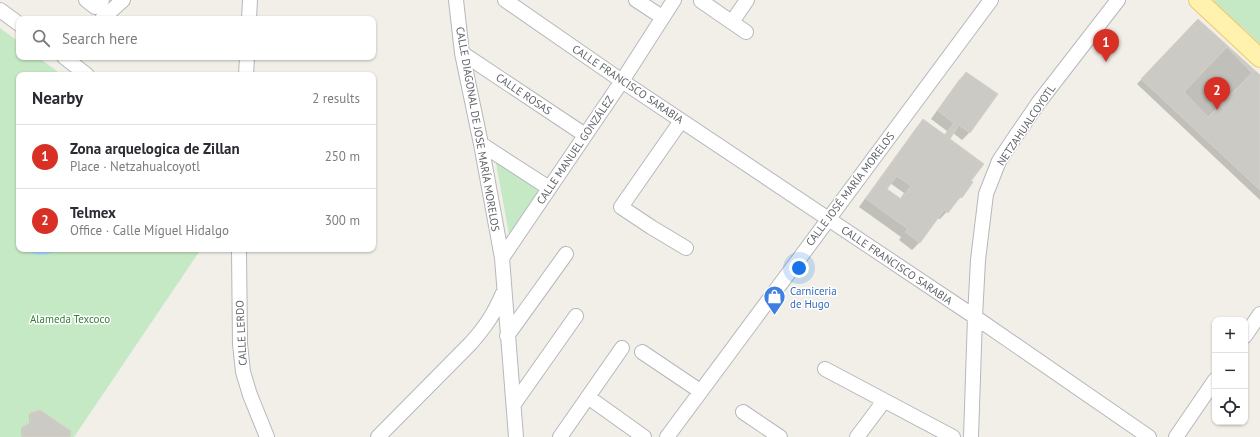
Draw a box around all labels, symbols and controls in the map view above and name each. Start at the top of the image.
search box [16,16,376,60]
street label: CALLE DIAGONAL DE JOSE MARÍA MORELOS [453,26,503,233]
icon: search [30,27,52,49]
text: Search here [62,29,138,48]
pin: 1 [1093,29,1119,62]
street label: CALLE FRANCISCO SARABIA [570,42,687,127]
street label: CALLE ROSAS [493,70,555,118]
pin: 2 [1204,77,1230,110]
street label: NETZAHUALCOYOTL [994,82,1058,168]
text: Nearby [32,87,83,109]
text: 2 results [312,90,360,107]
street label: CALLE MANUEL GONZÁLEZ [533,93,617,207]
street label: CALLE JOSÉ MARÍA MORELOS [803,129,897,249]
text: Zona arquelogica de Zillan [70,139,240,158]
text: 1 [41,148,49,165]
text: 250 m [325,148,360,165]
text: Place · Netzahualcoyotl [70,158,200,175]
text: Telmex [70,203,116,222]
text: 2 [41,212,49,229]
text: 300 m [325,212,360,229]
text: Office · Calle Míguel Hidalgo [70,222,229,239]
street label: CALLE FRANCISCO SARABIA [839,223,956,308]
your location [789,258,809,278]
shop icon: Carniceria de Hugo [762,284,788,317]
place label: Carniceria de Hugo [790,284,837,311]
street label: CALLE LERDO [232,300,250,366]
park label: Alameda Texcoco [30,312,110,326]
map controls [1212,317,1248,425]
button: + [1212,317,1248,353]
button: − [1212,353,1248,389]
button: locate [1212,389,1248,425]

